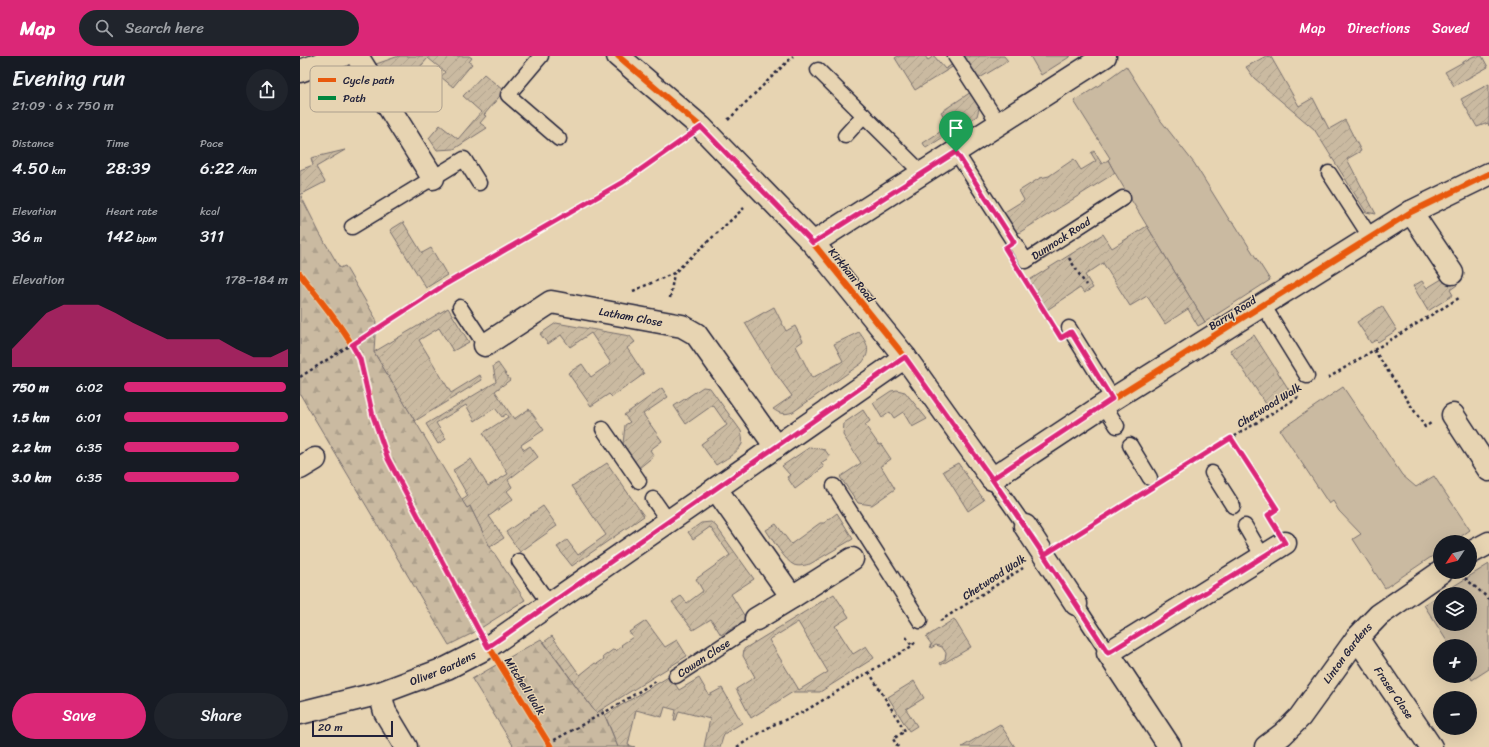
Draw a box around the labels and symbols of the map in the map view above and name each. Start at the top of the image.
legend [310,66,442,112]
text: Cycle path [343,71,395,90]
text: Path [343,89,366,108]
pin [939,111,973,152]
street label: Dunnock Road [1027,212,1096,265]
street label: Kirkham Road [823,244,881,308]
street label: Barry Road [1205,291,1261,336]
street label: Latham Close [597,302,664,332]
street label: Chetwood Walk [1233,378,1306,433]
north arrow [1433,535,1477,579]
street label: Chetwood Walk [958,549,1030,605]
street label: Linton Gardens [1318,618,1378,688]
street label: Cowan Close [673,634,735,683]
street label: Oliver Gardens [407,645,480,691]
street label: Mitchell Walk [499,653,550,719]
street label: Fraser Close [1369,663,1419,723]
scale bar [312,719,393,738]

